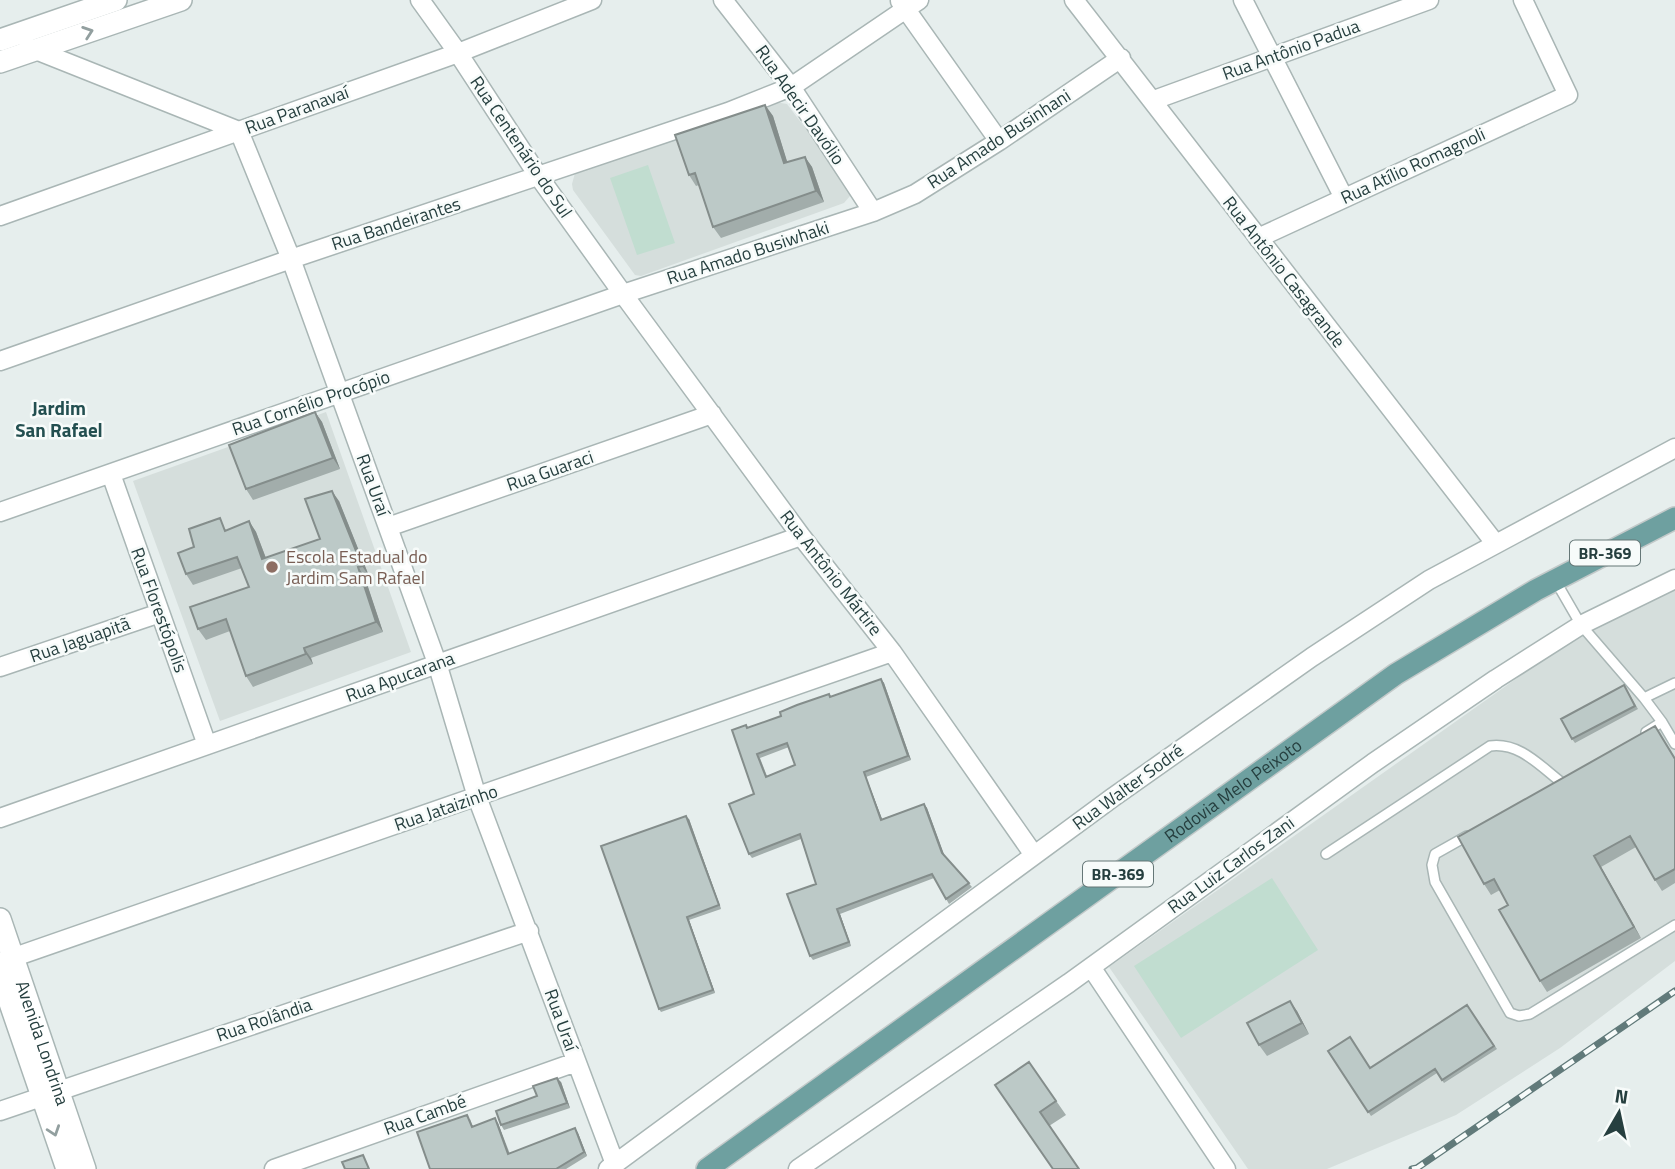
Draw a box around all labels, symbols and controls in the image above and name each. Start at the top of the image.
street label: Rua Antônio Padua [1218,12,1363,87]
one-way arrow [81,26,93,40]
street label: Rua Adecir Davólio [749,39,852,170]
street label: Rua Centenário do Sul [464,70,579,223]
street label: Rua Paranavaí [241,78,354,141]
street label: Rua Amado Businhani [922,82,1076,195]
street label: Rua Atílio Romagnoli [1336,120,1490,211]
street label: Rua Bandeirantes [328,190,464,257]
street label: Rua Antônio Casagrande [1217,190,1352,353]
street label: Rua Amado Busiwhaki [663,214,833,292]
street label: Rua Cornélio Procópio [228,363,394,442]
district label: Jardim San Rafael [15,393,103,444]
street label: Rua Guaraci [503,443,597,498]
street label: Rua Uraí [350,450,398,522]
street label: Rua Antônio Mártire [774,504,889,641]
road number: BR-369 [1570,540,1640,566]
street label: Rua Florestópolis [124,543,195,676]
place label: Escola Estadual do Jardim Sam Rafael [286,543,428,591]
marker: Escola Estadual do Jardim Sam Rafael [264,559,280,575]
street label: Rua Jaguapitã [26,610,134,669]
street label: Rua Apucarana [342,644,458,709]
street label: Rodovia Melo Peixoto [1159,732,1307,849]
street label: Rua Walter Sodré [1066,737,1189,836]
street label: Rua Jataizinho [390,777,501,838]
street label: Rua Luiz Carlos Zani [1162,809,1300,920]
road number: BR-369 [1083,862,1153,887]
street label: Avenida Londrina [9,977,76,1109]
street label: Rua Uraí [538,985,586,1057]
street label: Rua Rolândia [212,991,315,1048]
north arrow [1584,1078,1654,1148]
text: N [1613,1080,1631,1111]
street label: Rua Cambé [380,1087,470,1142]
one-way arrow [46,1125,60,1137]

